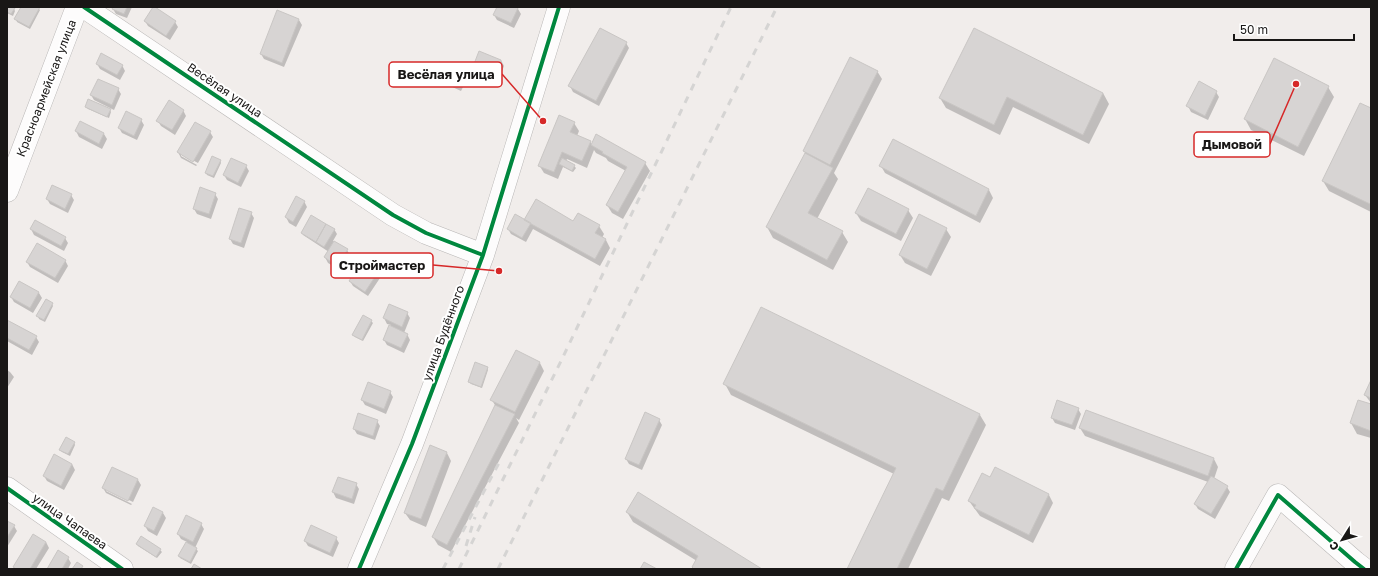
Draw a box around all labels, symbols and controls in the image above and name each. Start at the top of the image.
scale bar [1234,16,1354,42]
street label: Красноармейская улица [13,17,79,159]
text: 50 m [1240,22,1268,37]
street label: Весёлая улица [185,59,265,121]
callout: Весёлая улица [389,62,502,87]
text: Весёлая улица [397,66,495,82]
callout: Дымовой [1194,132,1270,157]
text: Дымовой [1202,136,1262,152]
callout: Строймастер [331,253,433,278]
text: Строймастер [339,257,425,273]
street label: улица Будённого [419,283,467,383]
street label: улица Чапаева [30,490,110,552]
north arrow [1322,520,1362,560]
text: С [1326,539,1341,553]

